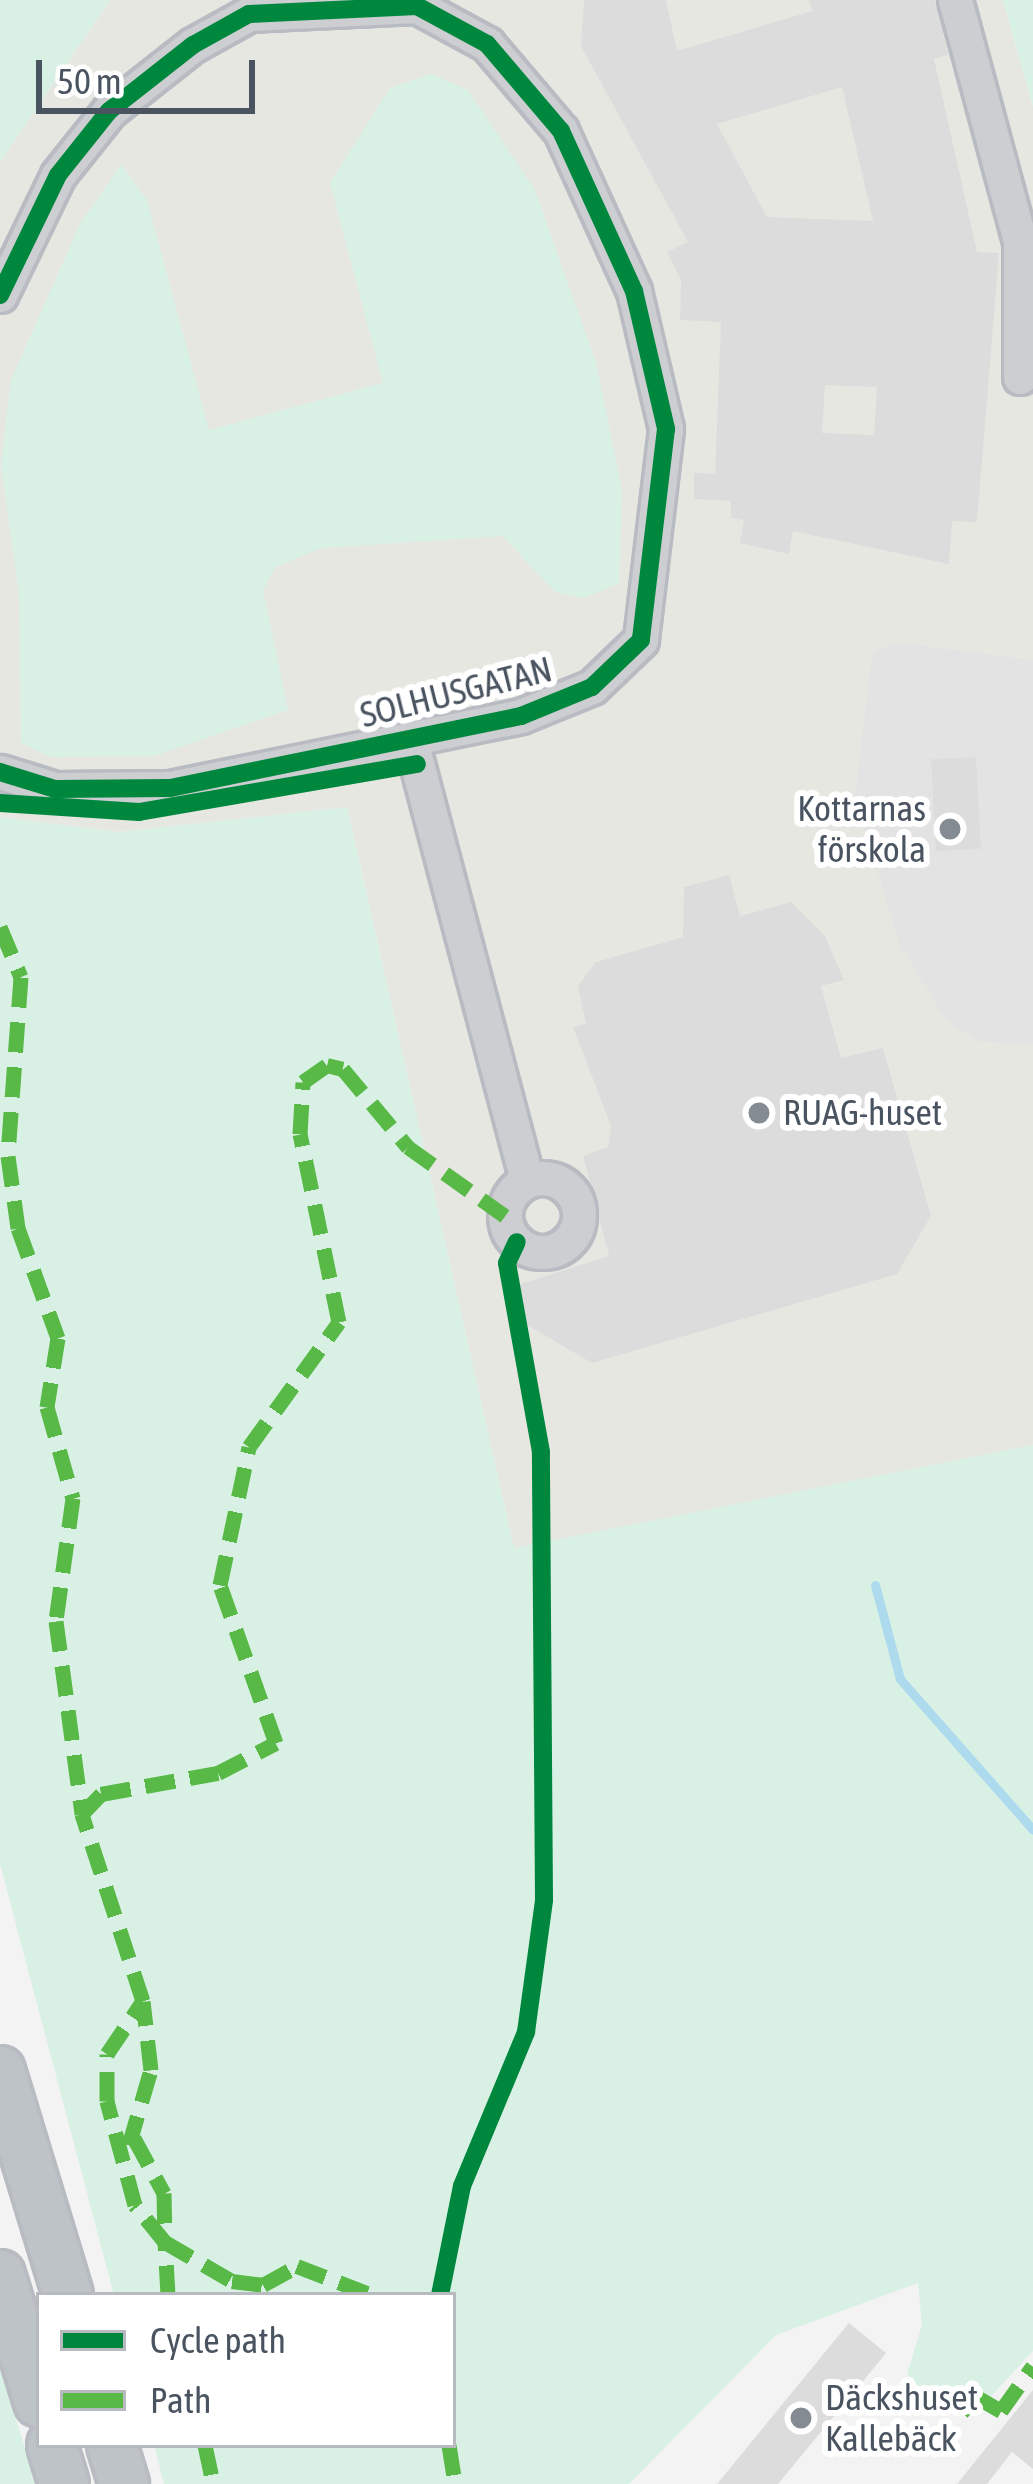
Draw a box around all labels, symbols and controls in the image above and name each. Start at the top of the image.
scale bar [42,36,261,110]
text: 50 m [57,60,122,102]
street label: SOLHUSGATAN [356,647,556,737]
place label: Kottarnas förskola [797,786,926,871]
marker: Kottarnas förskola [937,816,963,842]
place label: RUAG-huset [783,1091,942,1135]
marker: RUAG-huset [746,1100,772,1126]
legend [36,2292,456,2448]
text: Cycle path [150,2319,286,2361]
place label: Däckshuset Kallebäck [825,2375,978,2460]
text: Path [150,2379,212,2421]
marker: Däckshuset Kallebäck [788,2405,814,2431]

